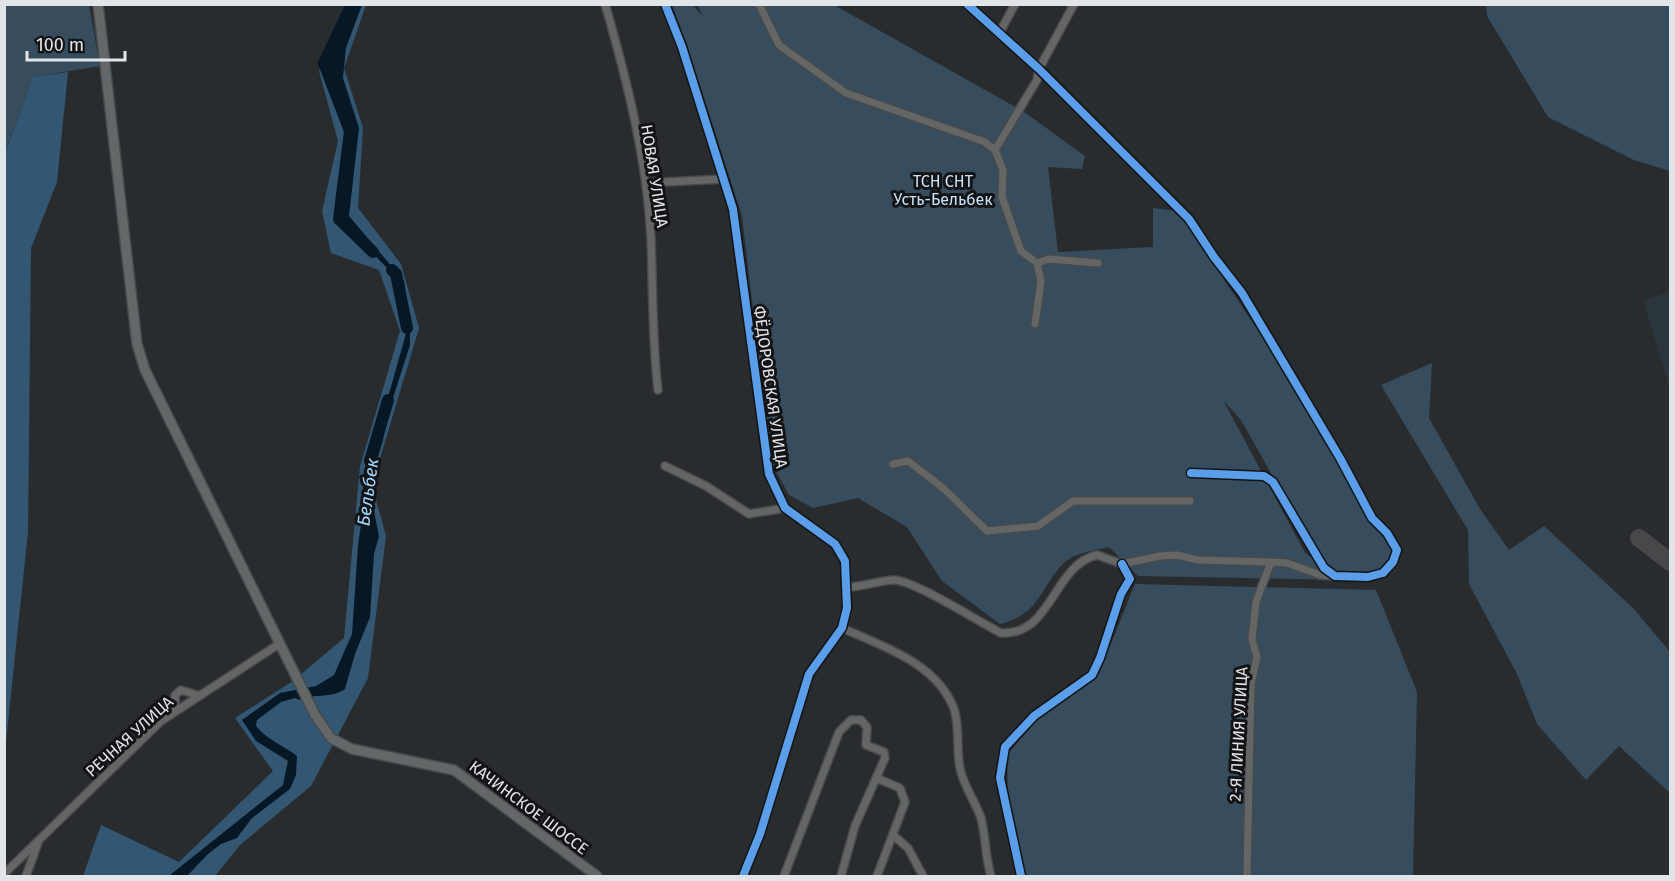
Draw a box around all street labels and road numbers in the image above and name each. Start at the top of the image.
street label: НОВАЯ УЛИЦА [637,123,672,230]
street label: ФЁДОРОВСКАЯ УЛИЦА [750,305,791,470]
street label: 2-Я ЛИНИЯ УЛИЦА [1225,665,1252,802]
street label: РЕЧНАЯ УЛИЦА [82,692,178,781]
street label: КАЧИНСКОЕ ШОССЕ [466,757,592,858]

